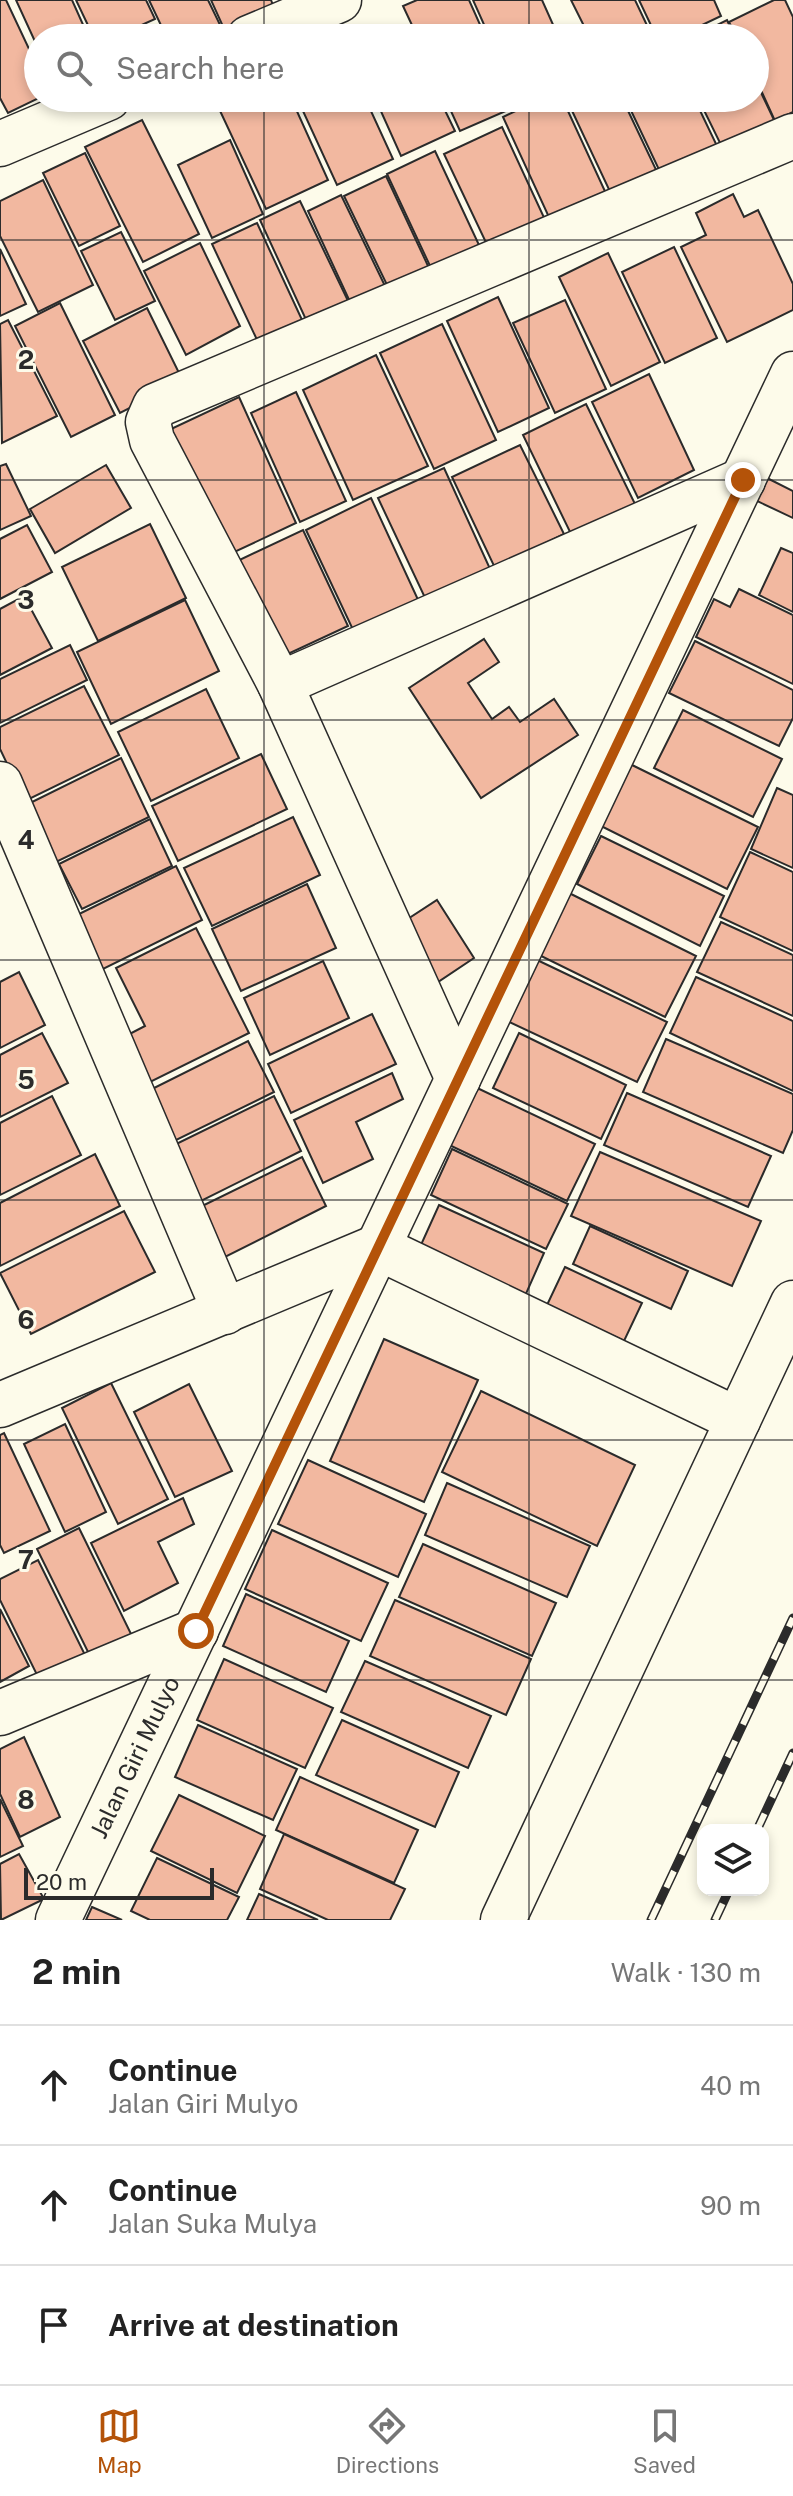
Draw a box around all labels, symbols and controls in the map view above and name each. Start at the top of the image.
search box [24,24,769,112]
icon: search [52,46,96,90]
text: Search here [116,50,284,86]
text: 2 [18,344,34,375]
route end [725,462,761,498]
text: 3 [17,584,35,615]
text: 4 [17,824,35,855]
text: 5 [17,1064,35,1095]
text: 6 [17,1304,35,1335]
text: 7 [18,1544,34,1575]
route start [178,1613,214,1649]
street label: Jalan Giri Mulyo [84,1672,185,1842]
text: 8 [17,1784,35,1815]
map controls [697,1824,769,1896]
button: layers [697,1824,769,1896]
scale bar [24,1864,214,1900]
text: 20 m [36,1869,87,1895]
text: 2 min [32,1952,121,1992]
text: Walk · 130 m [611,1957,761,1988]
text: Continue [108,2052,238,2088]
icon: ahead [32,2063,76,2107]
text: 40 m [700,2070,761,2101]
text: Jalan Giri Mulyo [108,2088,299,2119]
text: Continue [108,2172,238,2208]
icon: ahead [32,2183,76,2227]
text: 90 m [700,2190,761,2221]
text: Jalan Suka Mulya [108,2208,317,2239]
icon: arrive [32,2303,76,2347]
text: Arrive at destination [108,2307,399,2343]
tab: Map [97,2404,142,2478]
tab: Directions [336,2404,439,2478]
tab: Saved [633,2404,696,2478]

